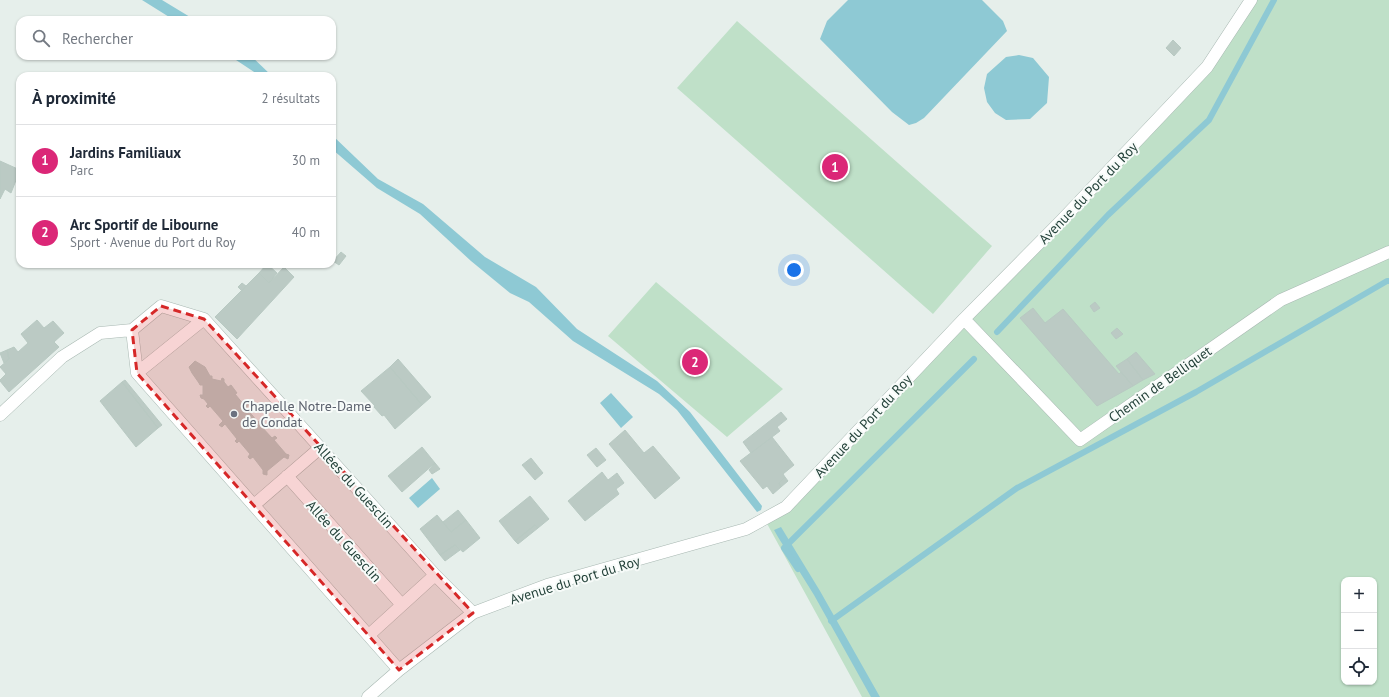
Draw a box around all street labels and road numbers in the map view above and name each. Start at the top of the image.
street label: Avenue du Port du Roy [1035,138,1142,248]
street label: Chemin de Belliquet [1105,342,1215,426]
street label: Avenue du Port du Roy [810,370,916,482]
street label: Allées du Guesclin [311,438,397,532]
street label: Allée du Guesclin [303,496,385,586]
street label: Avenue du Port du Roy [508,552,643,608]

